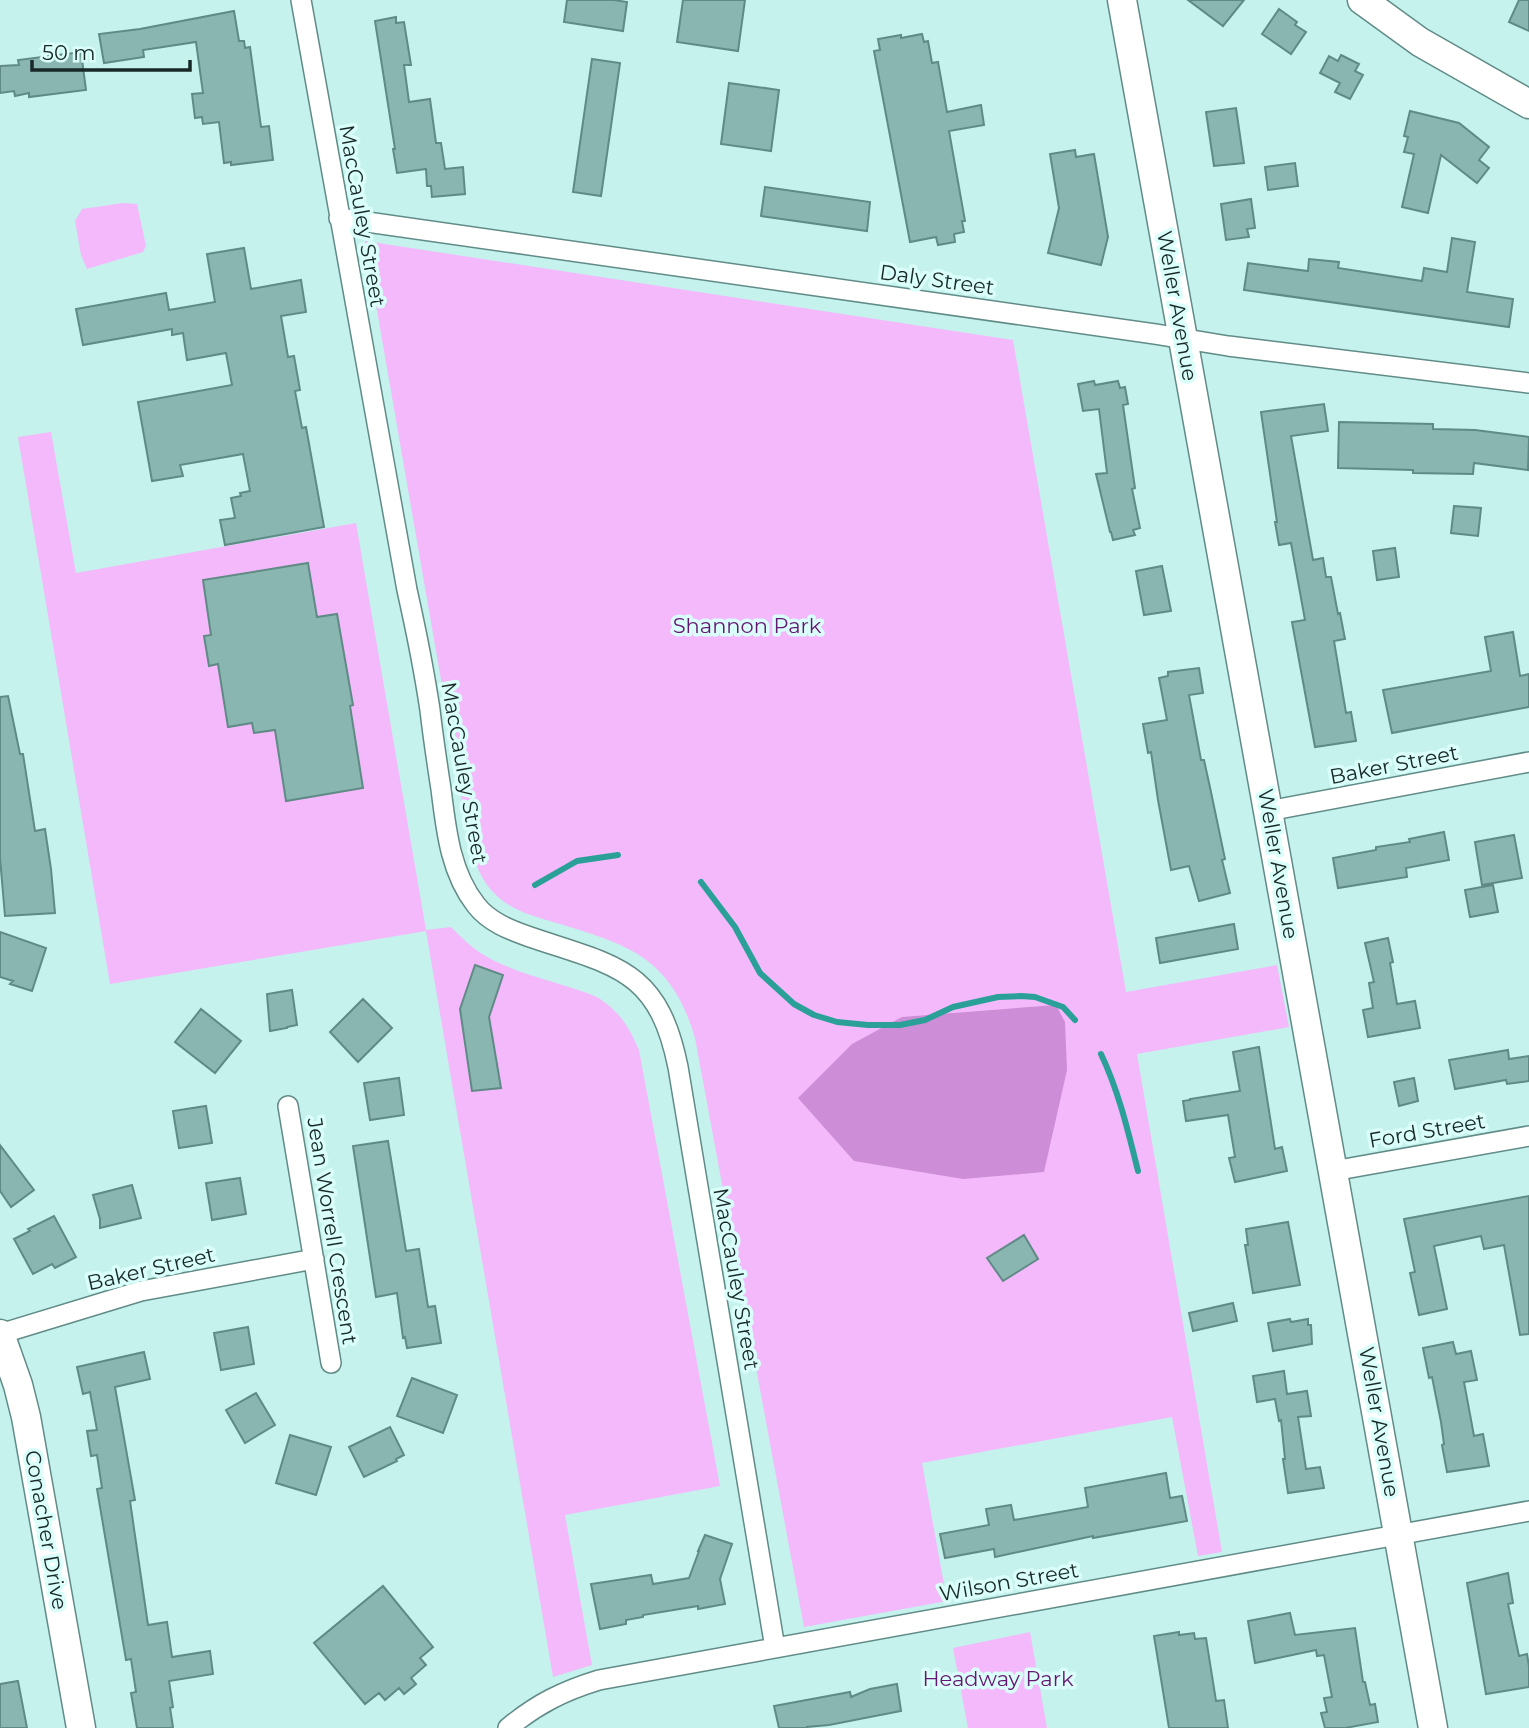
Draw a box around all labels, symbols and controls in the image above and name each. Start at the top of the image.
scale bar [32,28,189,72]
text: 50 m [42,40,96,65]
street label: MacCauley Street [334,123,391,309]
street label: Weller Avenue [1152,229,1203,383]
street label: Daly Street [878,259,996,300]
park label: Shannon Park [673,613,822,638]
street label: MacCauley Street [436,680,493,866]
street label: Baker Street [1327,740,1460,789]
street label: Weller Avenue [1253,787,1304,941]
street label: Ford Street [1367,1108,1487,1153]
street label: Jean Worrell Crescent [302,1115,363,1346]
street label: MacCauley Street [708,1186,765,1372]
street label: Baker Street [85,1242,217,1295]
street label: Weller Avenue [1354,1345,1405,1499]
street label: Conacher Drive [20,1448,73,1612]
street label: Wilson Street [937,1557,1080,1606]
park label: Headway Park [923,1666,1074,1691]

